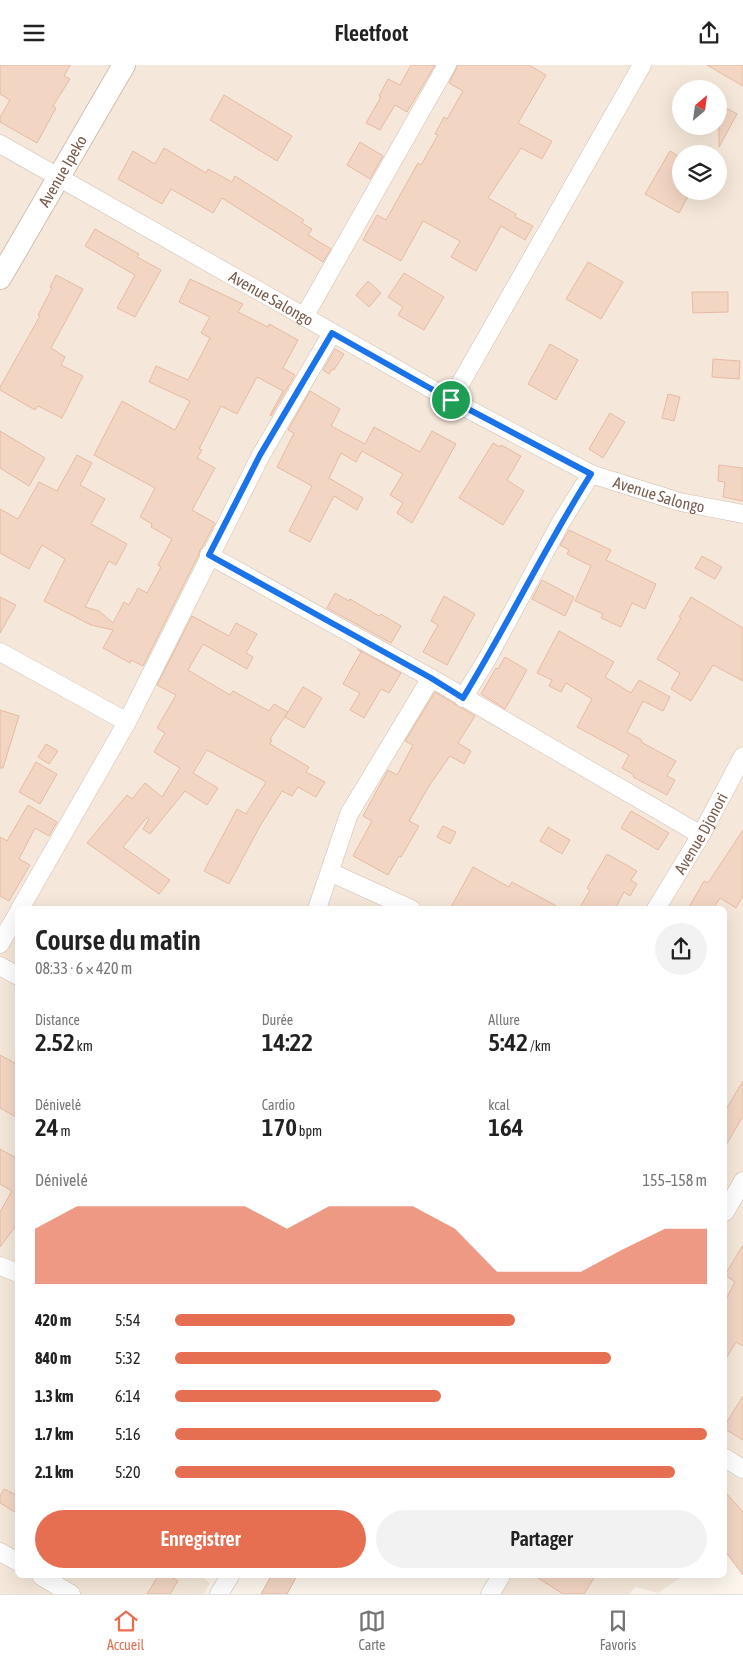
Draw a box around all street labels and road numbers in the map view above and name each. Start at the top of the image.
street label: Avenue Ipeko [35,132,90,210]
street label: Avenue Salongo [226,267,317,329]
street label: Avenue Salongo [611,473,706,515]
street label: Avenue Djonori [671,790,731,877]

